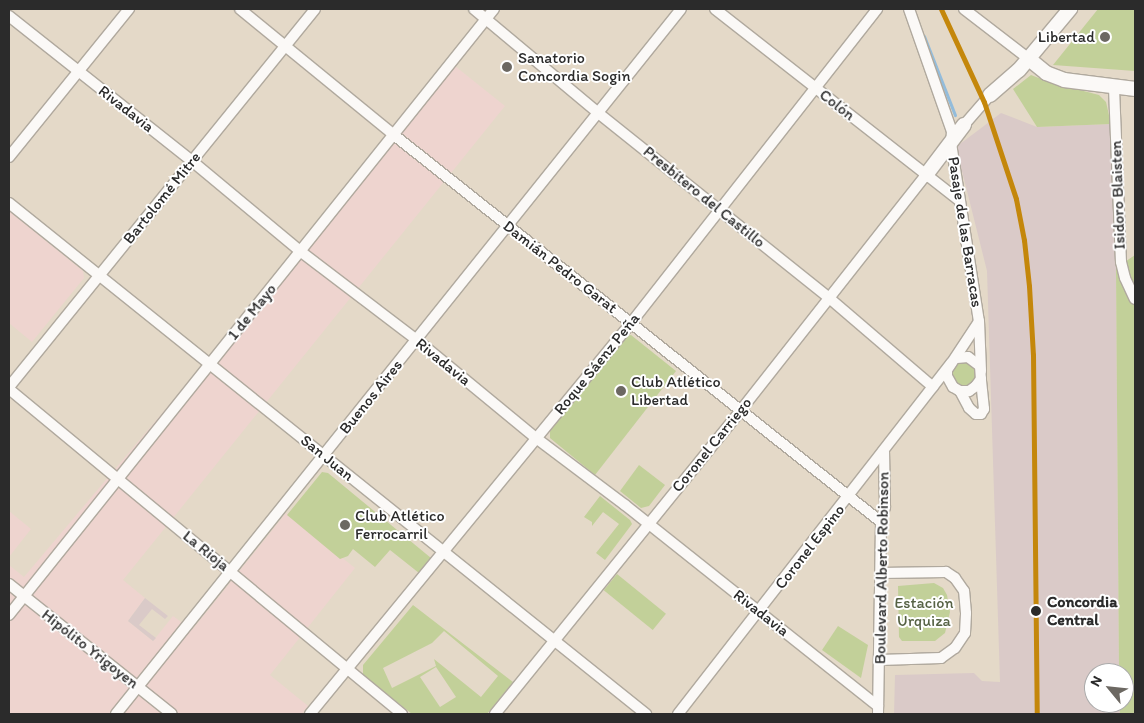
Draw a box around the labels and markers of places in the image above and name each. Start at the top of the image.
place label: Libertad [1038,27,1095,47]
marker: Libertad [1099,31,1111,43]
place label: Sanatorio Concordia Sogin [518,48,630,86]
marker: Sanatorio Concordia Sogin [500,60,514,74]
place label: Club Atlético Libertad [631,372,721,410]
marker: Club Atlético Libertad [615,385,627,397]
place label: Club Atlético Ferrocarril [355,506,445,544]
marker: Club Atlético Ferrocarril [339,519,351,531]
place label: Concordia Central [1047,592,1118,630]
marker: Concordia Central [1029,604,1043,618]

